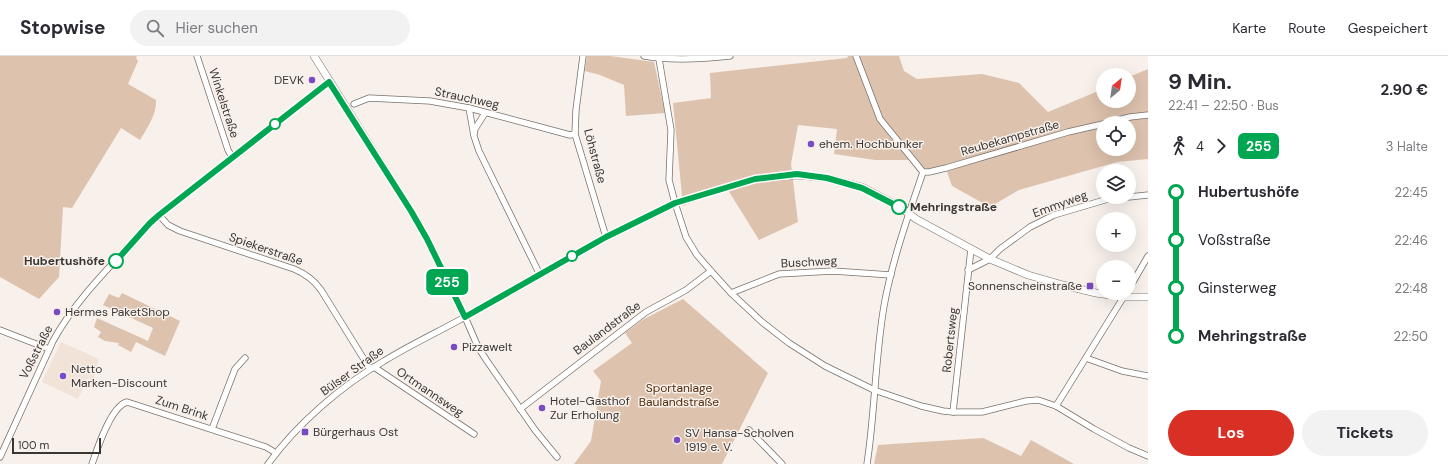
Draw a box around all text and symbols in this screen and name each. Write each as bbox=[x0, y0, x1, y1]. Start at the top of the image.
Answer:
search box bbox=[130, 10, 410, 46]
text: Stopwise bbox=[20, 15, 106, 40]
icon: search bbox=[144, 17, 166, 39]
text: Hier suchen bbox=[176, 18, 258, 38]
text: Karte bbox=[1232, 19, 1266, 37]
text: Route bbox=[1288, 19, 1326, 37]
text: Gespeichert bbox=[1348, 19, 1428, 37]
street label: Winkelstraße bbox=[205, 66, 243, 140]
text: 9 Min. bbox=[1168, 67, 1232, 96]
north arrow bbox=[1096, 68, 1136, 108]
map controls bbox=[1096, 68, 1136, 300]
place label: DEVK bbox=[274, 72, 304, 88]
marker: DEVK bbox=[307, 75, 317, 85]
text: 2.90 € bbox=[1381, 80, 1428, 100]
street label: Strauchweg bbox=[433, 83, 501, 113]
text: 22:41 – 22:50 · Bus bbox=[1168, 97, 1279, 114]
street label: Reubekampstraße bbox=[959, 116, 1061, 160]
button: locate bbox=[1096, 116, 1136, 156]
unlabelled marker bbox=[269, 118, 281, 130]
street label: Löhstraße bbox=[580, 127, 610, 185]
icon: walk bbox=[1168, 135, 1190, 157]
icon: forward bbox=[1210, 135, 1232, 157]
place label: ehem. Hochbunker bbox=[819, 136, 924, 152]
text: 255 bbox=[1246, 137, 1271, 155]
text: 4 bbox=[1196, 138, 1204, 155]
text: 3 Halte bbox=[1386, 138, 1428, 155]
marker: ehem. Hochbunker bbox=[806, 139, 816, 149]
button: layers bbox=[1096, 164, 1136, 204]
text: Hubertushöfe bbox=[1198, 182, 1299, 202]
text: 22:45 bbox=[1395, 184, 1428, 201]
street label: Emmyweg bbox=[1030, 187, 1090, 221]
marker: Mehringstraße bbox=[891, 199, 907, 215]
place label: Mehringstraße bbox=[910, 199, 997, 215]
button: + bbox=[1096, 212, 1136, 252]
street label: Spiekerstraße bbox=[227, 229, 305, 269]
text: Voßstraße bbox=[1198, 230, 1271, 250]
text: 22:46 bbox=[1394, 232, 1428, 249]
unlabelled marker bbox=[566, 250, 578, 262]
place label: Hubertushöfe bbox=[24, 253, 105, 269]
marker: Hubertushöfe bbox=[108, 253, 124, 269]
street label: Buschweg bbox=[780, 253, 838, 271]
button: − bbox=[1096, 260, 1136, 300]
line badge: 255 bbox=[424, 269, 470, 295]
text: 255 bbox=[434, 273, 460, 291]
place label: Sonnenscheinstraße bbox=[968, 278, 1082, 294]
text: Ginsterweg bbox=[1198, 278, 1277, 298]
text: 22:48 bbox=[1395, 280, 1428, 297]
marker: Sonnenscheinstraße bbox=[1085, 281, 1095, 291]
street label: Baulandstraße bbox=[570, 297, 644, 359]
place label: Hermes PaketShop bbox=[65, 304, 170, 320]
street label: Robertsweg bbox=[939, 306, 961, 373]
marker: Hermes PaketShop bbox=[52, 307, 62, 317]
street label: Voßstraße bbox=[16, 322, 56, 382]
text: Mehringstraße bbox=[1198, 326, 1307, 346]
text: 22:50 bbox=[1394, 328, 1428, 345]
place label: Pizzawelt bbox=[462, 339, 513, 355]
marker: Pizzawelt bbox=[449, 342, 459, 352]
street label: Bülser Straße bbox=[317, 343, 387, 399]
place label: Netto Marken-Discount bbox=[71, 361, 168, 391]
street label: Ortmannsweg bbox=[393, 364, 467, 421]
marker: Netto Marken-Discount bbox=[58, 371, 68, 381]
park label: Sportanlage Baulandstraße bbox=[639, 380, 719, 410]
street label: Zum Brink bbox=[153, 392, 211, 424]
place label: Hotel-Gasthof Zur Erholung bbox=[550, 393, 630, 423]
marker: Hotel-Gasthof Zur Erholung bbox=[537, 403, 547, 413]
button: Los bbox=[1168, 410, 1294, 456]
button: Tickets bbox=[1302, 410, 1428, 456]
place label: Bürgerhaus Ost bbox=[313, 424, 399, 440]
place label: SV Hansa-Scholven 1919 e. V. bbox=[685, 425, 794, 455]
marker: Bürgerhaus Ost bbox=[300, 427, 310, 437]
marker: SV Hansa-Scholven 1919 e. V. bbox=[672, 435, 682, 445]
scale bar bbox=[12, 436, 101, 455]
text: 100 m bbox=[18, 438, 49, 452]

